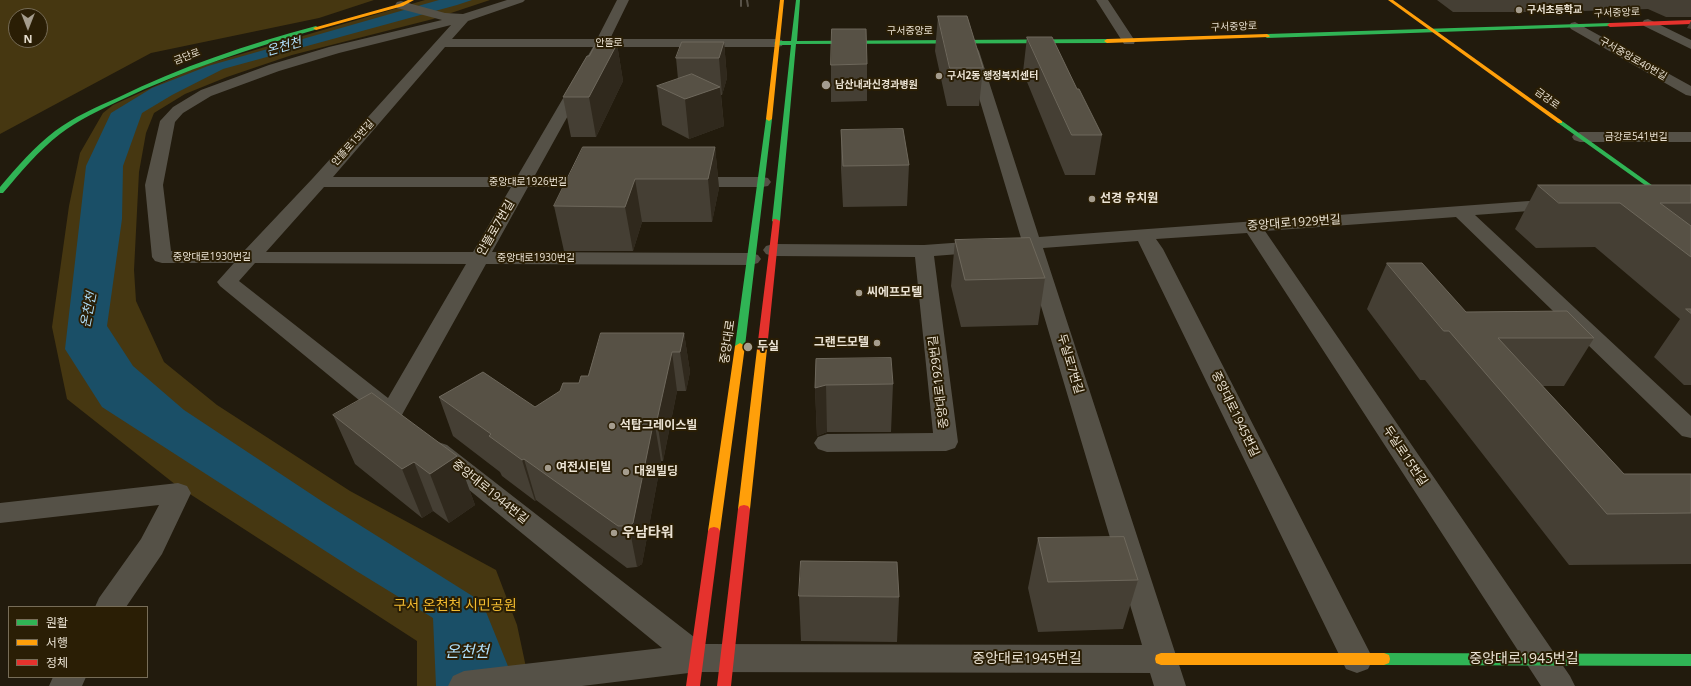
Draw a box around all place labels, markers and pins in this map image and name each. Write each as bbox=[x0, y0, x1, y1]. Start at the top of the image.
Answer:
place label: 구서초등학교 bbox=[1527, 4, 1582, 16]
marker: 구서초등학교 bbox=[1514, 5, 1524, 15]
place label: 구서2동 행정복지센터 bbox=[947, 70, 1038, 82]
marker: 구서2동 행정복지센터 bbox=[934, 71, 944, 81]
marker: 남산내과신경과병원 bbox=[820, 79, 832, 91]
place label: 남산내과신경과병원 bbox=[835, 79, 918, 91]
place label: 선경 유치원 bbox=[1100, 192, 1158, 206]
marker: 선경 유치원 bbox=[1087, 194, 1097, 204]
place label: 씨에프모텔 bbox=[867, 286, 922, 300]
marker: 씨에프모텔 bbox=[854, 288, 864, 298]
place label: 그랜드모텔 bbox=[814, 336, 869, 350]
marker: 그랜드모텔 bbox=[872, 338, 882, 348]
place label: 두실 bbox=[757, 340, 779, 354]
marker: 두실 bbox=[742, 341, 754, 353]
place label: 석탑그레이스빌 bbox=[620, 419, 697, 433]
marker: 석탑그레이스빌 bbox=[607, 421, 617, 431]
place label: 여전시티빌 bbox=[556, 461, 611, 475]
marker: 여전시티빌 bbox=[543, 463, 553, 473]
place label: 대원빌딩 bbox=[634, 465, 678, 479]
marker: 대원빌딩 bbox=[621, 467, 631, 477]
place label: 우남타워 bbox=[622, 525, 674, 541]
marker: 우남타워 bbox=[609, 528, 619, 538]

